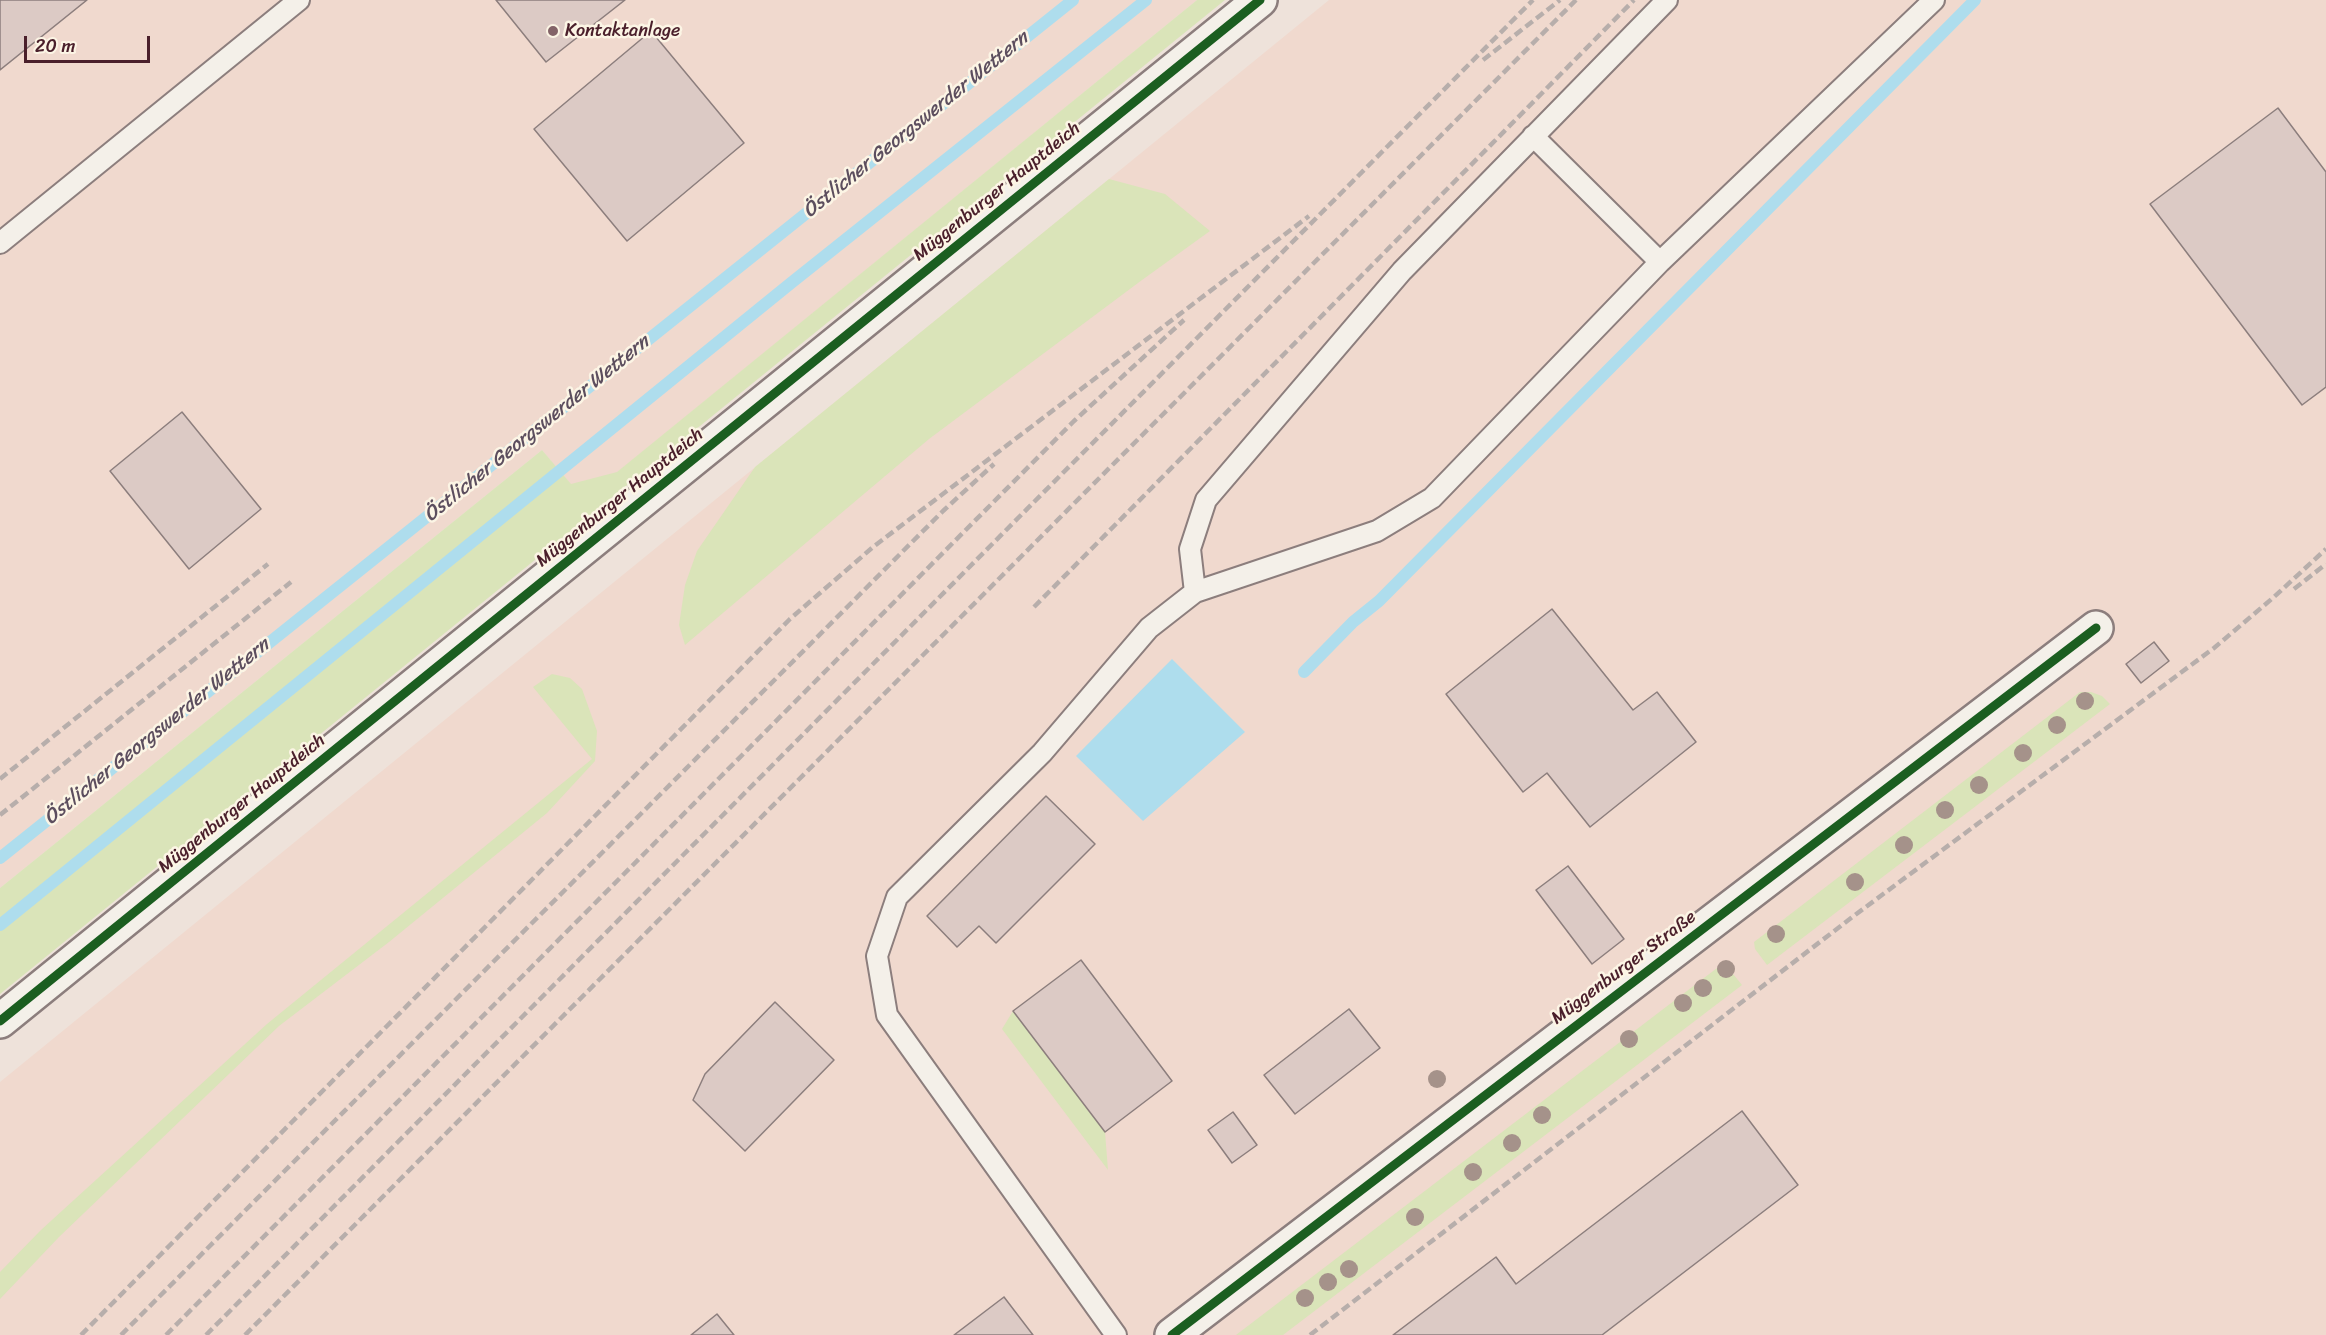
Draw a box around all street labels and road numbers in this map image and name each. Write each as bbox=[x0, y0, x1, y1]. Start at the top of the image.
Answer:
street label: Müggenburger Hauptdeich bbox=[909, 118, 1085, 266]
street label: Müggenburger Hauptdeich bbox=[532, 424, 708, 572]
street label: Müggenburger Hauptdeich bbox=[154, 730, 330, 878]
street label: Müggenburger Straße bbox=[1547, 907, 1701, 1029]

